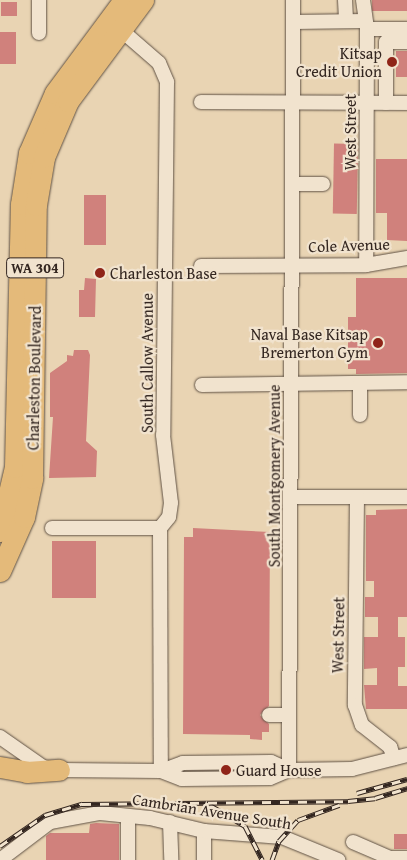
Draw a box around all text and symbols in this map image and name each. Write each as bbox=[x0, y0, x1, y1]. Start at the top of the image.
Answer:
place label: Kitsap Credit Union bbox=[296, 43, 382, 81]
marker: Kitsap Credit Union bbox=[386, 56, 398, 68]
street label: West Street bbox=[340, 94, 360, 170]
street label: Cole Avenue bbox=[308, 234, 390, 256]
road number: WA 304 bbox=[5, 256, 65, 280]
place label: Charleston Base bbox=[110, 263, 217, 283]
marker: Charleston Base bbox=[94, 267, 106, 279]
street label: South Callow Avenue bbox=[137, 293, 157, 433]
street label: Charleston Boulevard bbox=[23, 306, 45, 450]
place label: Naval Base Kitsap Bremerton Gym bbox=[251, 324, 368, 362]
marker: Naval Base Kitsap Bremerton Gym bbox=[372, 337, 384, 349]
street label: South Montgomery Avenue bbox=[264, 385, 284, 567]
street label: West Street bbox=[328, 597, 348, 673]
place label: Guard House bbox=[236, 760, 321, 780]
marker: Guard House bbox=[220, 764, 232, 776]
street label: Cambrian Avenue South bbox=[131, 789, 293, 833]

